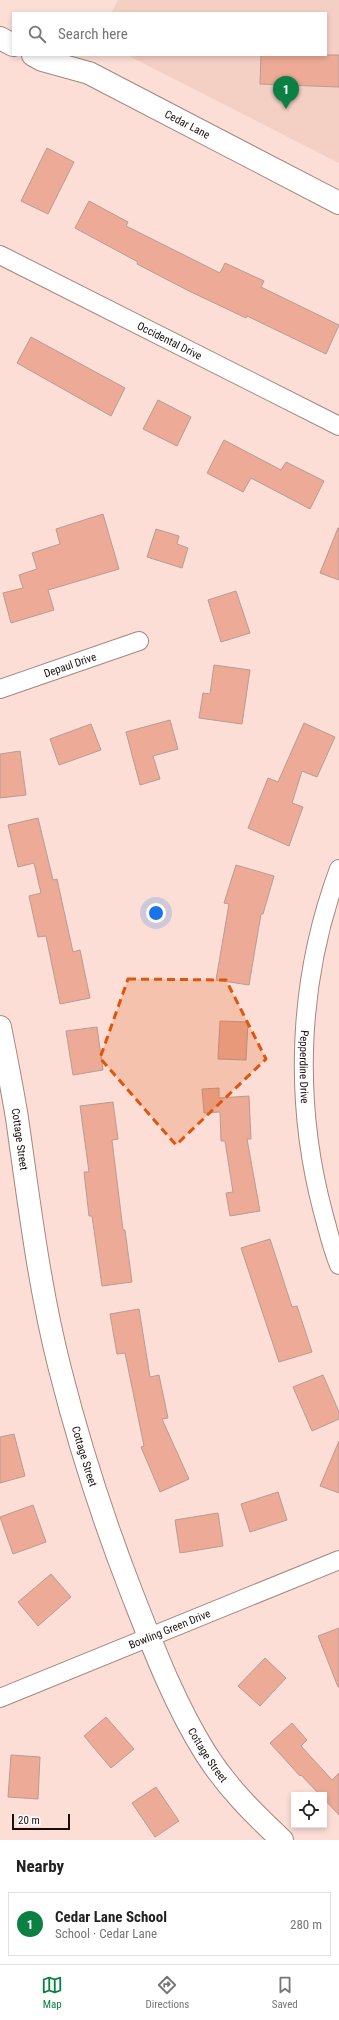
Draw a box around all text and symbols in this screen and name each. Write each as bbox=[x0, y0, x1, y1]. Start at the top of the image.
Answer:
search box bbox=[12, 12, 327, 56]
icon: search bbox=[26, 23, 48, 45]
text: Search here bbox=[58, 25, 128, 43]
pin: 1 bbox=[273, 76, 299, 109]
street label: Cedar Lane bbox=[162, 108, 212, 142]
street label: Occidental Drive bbox=[135, 319, 204, 363]
street label: Depaul Drive bbox=[42, 650, 98, 680]
your location bbox=[146, 903, 166, 923]
street label: Pepperdine Drive bbox=[297, 1030, 311, 1104]
street label: Cottage Street bbox=[8, 1107, 30, 1171]
street label: Cottage Street bbox=[69, 1425, 99, 1488]
street label: Bowling Green Drive bbox=[127, 1607, 212, 1652]
street label: Cottage Street bbox=[185, 1726, 230, 1785]
map controls bbox=[291, 1792, 327, 1828]
button: locate bbox=[291, 1792, 327, 1828]
scale bar bbox=[12, 1812, 70, 1831]
text: 20 m bbox=[18, 1814, 40, 1827]
text: Nearby bbox=[16, 1856, 64, 1876]
text: Cedar Lane School bbox=[55, 1908, 167, 1926]
text: 1 bbox=[27, 1917, 33, 1932]
text: 280 m bbox=[290, 1917, 322, 1932]
text: School · Cedar Lane bbox=[55, 1926, 157, 1941]
tab: Map bbox=[41, 1974, 63, 2011]
tab: Directions bbox=[145, 1974, 189, 2011]
tab: Saved bbox=[272, 1974, 298, 2011]

